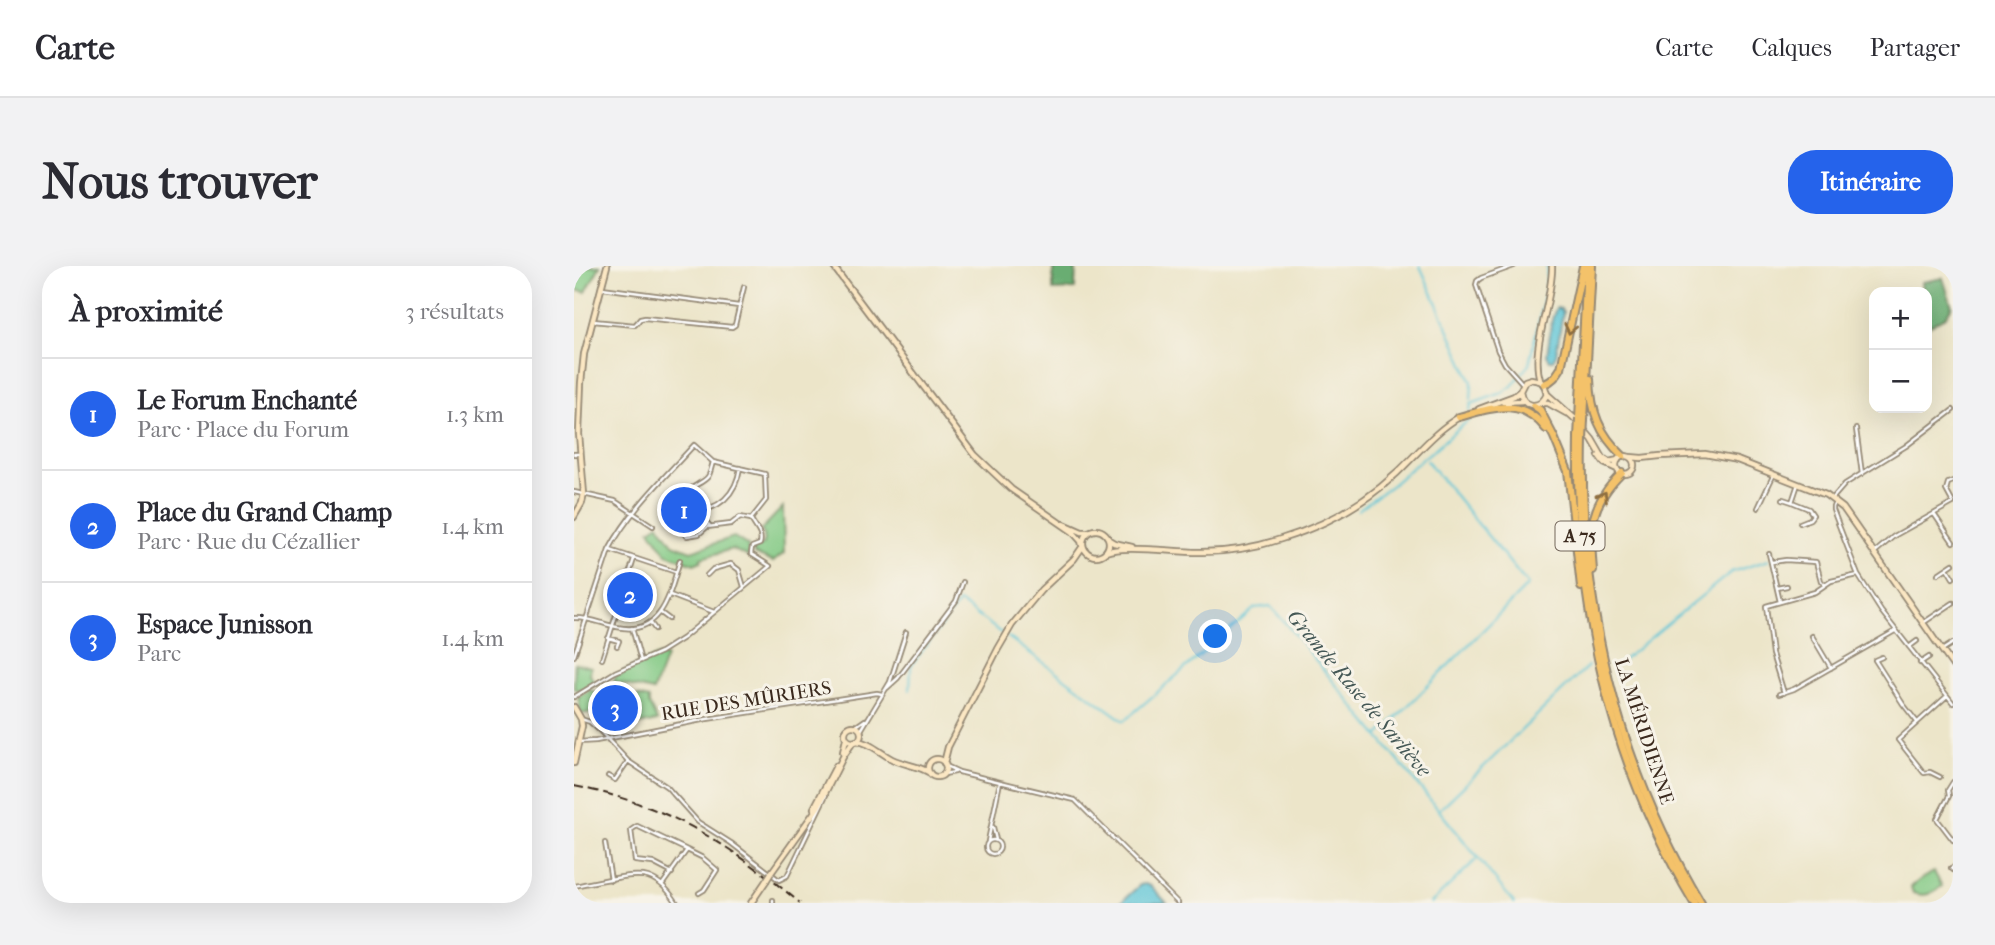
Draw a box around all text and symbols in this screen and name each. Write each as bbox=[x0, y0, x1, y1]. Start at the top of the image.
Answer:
text: Carte bbox=[35, 29, 115, 68]
text: Carte bbox=[1655, 34, 1713, 62]
text: Calques bbox=[1751, 34, 1832, 62]
text: Partager bbox=[1870, 34, 1960, 62]
button: Itinéraire bbox=[1788, 150, 1953, 214]
text: Nous trouver bbox=[42, 153, 317, 211]
map controls bbox=[1869, 287, 1932, 413]
button: + bbox=[1869, 287, 1932, 350]
text: À proximité bbox=[70, 294, 223, 329]
text: 3 résultats bbox=[405, 298, 504, 325]
one-way arrow bbox=[1564, 323, 1578, 335]
button: − bbox=[1869, 350, 1932, 413]
text: Le Forum Enchanté bbox=[137, 385, 357, 416]
text: 1 bbox=[89, 401, 97, 428]
text: 1.3 km bbox=[446, 401, 504, 428]
text: Parc · Place du Forum bbox=[137, 416, 349, 443]
pin: 1 bbox=[661, 484, 707, 536]
one-way arrow bbox=[1595, 491, 1608, 504]
text: Place du Grand Champ bbox=[137, 497, 392, 528]
text: 2 bbox=[87, 513, 99, 540]
text: 1.4 km bbox=[441, 513, 504, 540]
road number: A 75 bbox=[1556, 522, 1604, 550]
text: Parc · Rue du Cézallier bbox=[137, 528, 360, 555]
pin: 2 bbox=[607, 569, 653, 621]
water label: Grande Rase de Sarliève bbox=[1282, 605, 1436, 782]
text: Espace Junisson bbox=[137, 609, 313, 640]
your location bbox=[1198, 619, 1232, 653]
text: 3 bbox=[88, 625, 98, 652]
text: 1.4 km bbox=[441, 625, 504, 652]
text: Parc bbox=[137, 640, 181, 667]
street label: LA MÉRIDIENNE bbox=[1610, 656, 1678, 807]
street label: RUE DES MÛRIERS bbox=[660, 677, 833, 725]
pin: 3 bbox=[592, 682, 638, 734]

